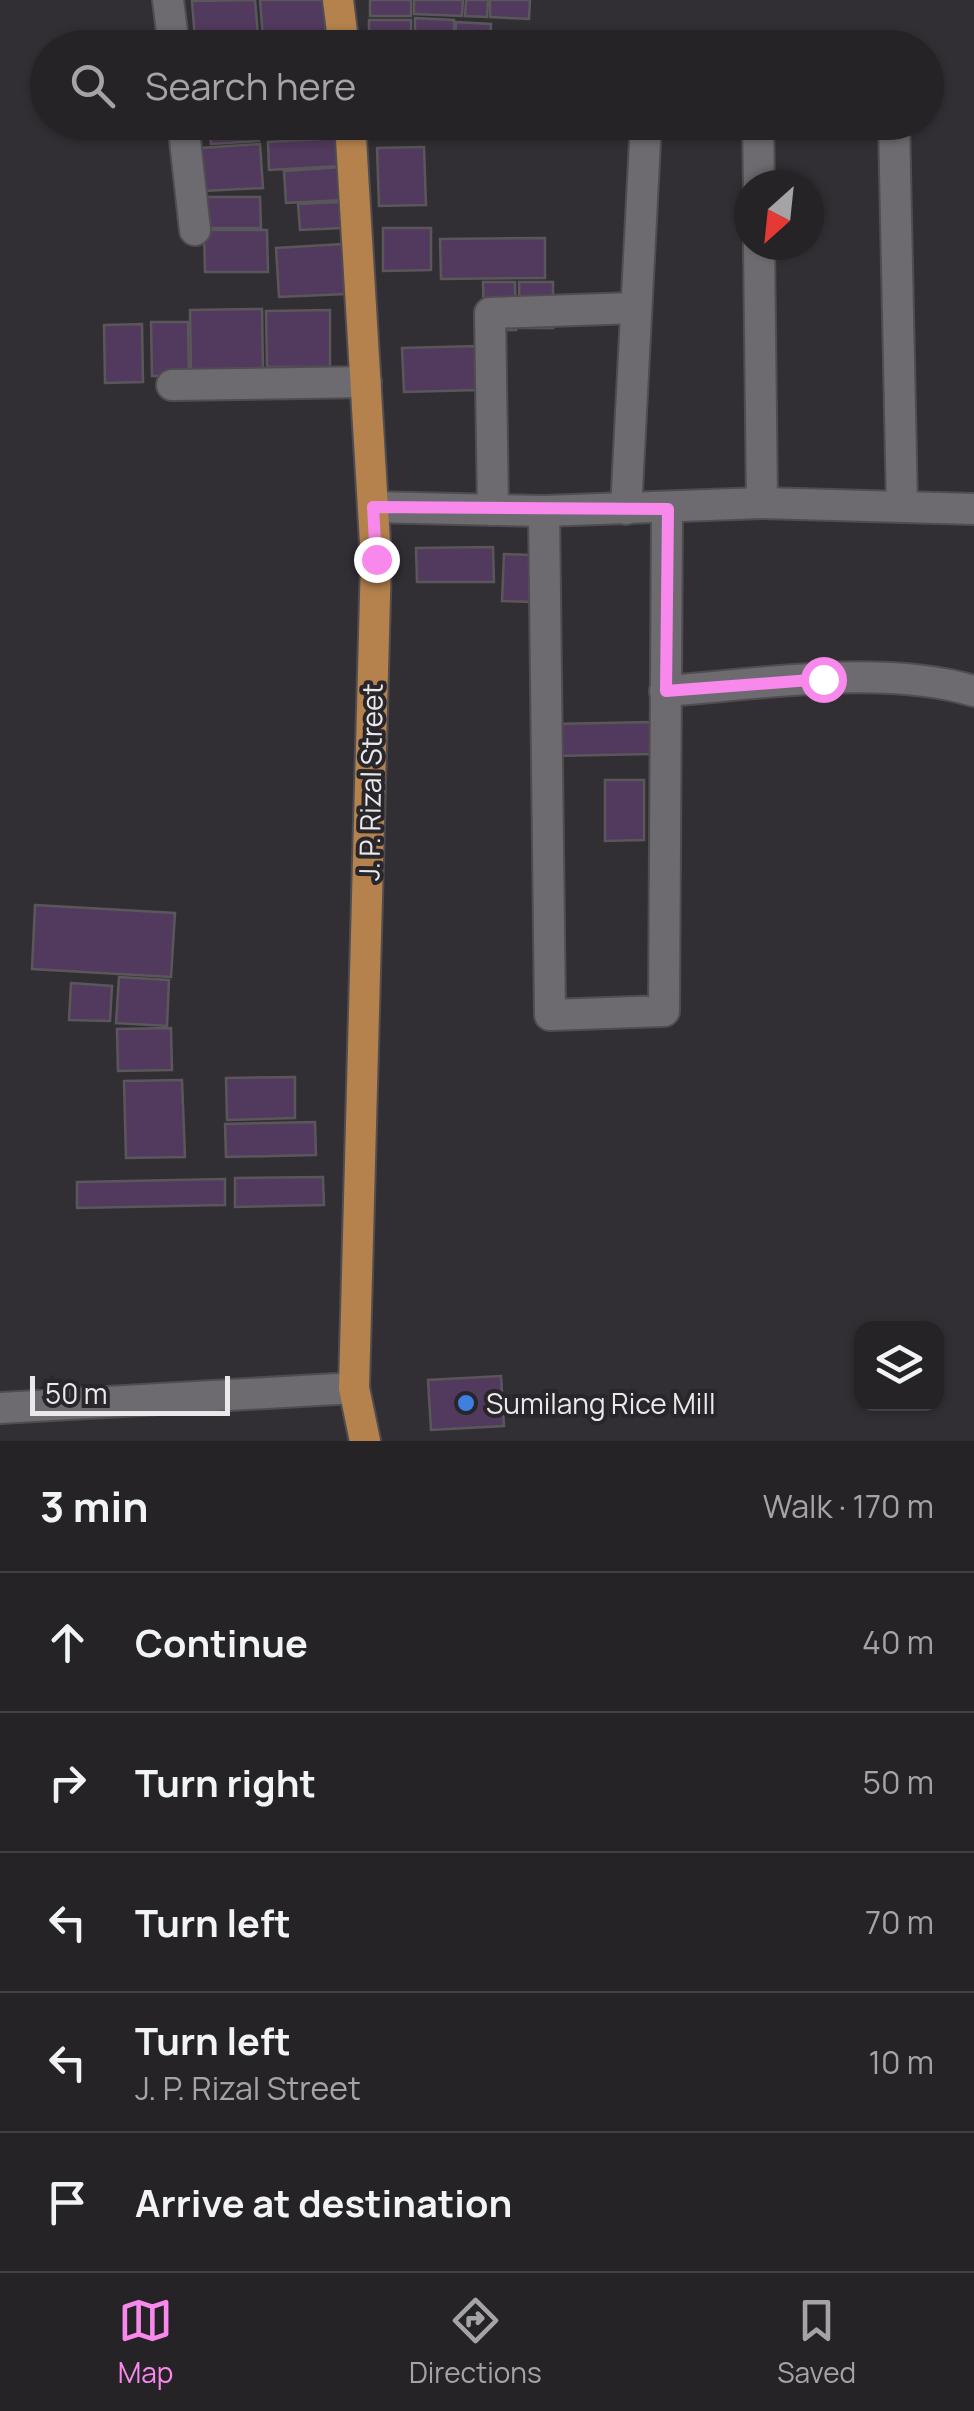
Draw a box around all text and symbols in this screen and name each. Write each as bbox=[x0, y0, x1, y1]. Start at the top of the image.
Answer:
search box bbox=[30, 30, 944, 140]
icon: search bbox=[65, 58, 120, 113]
text: Search here bbox=[145, 59, 356, 111]
north arrow bbox=[734, 170, 824, 260]
route end bbox=[354, 537, 400, 583]
route start bbox=[801, 657, 847, 703]
street label: J. P. Rizal Street bbox=[349, 683, 391, 881]
map controls bbox=[854, 1321, 944, 1411]
button: layers bbox=[854, 1321, 944, 1411]
scale bar bbox=[30, 1371, 230, 1416]
text: 50 m bbox=[45, 1374, 108, 1412]
place label: Sumilang Rice Mill bbox=[486, 1384, 715, 1422]
marker: Sumilang Rice Mill bbox=[455, 1392, 477, 1414]
text: 3 min bbox=[40, 1477, 149, 1535]
text: Walk · 170 m bbox=[763, 1484, 934, 1528]
icon: ahead bbox=[40, 1615, 95, 1670]
text: Continue bbox=[135, 1616, 308, 1668]
text: 40 m bbox=[862, 1620, 934, 1664]
icon: right bbox=[40, 1755, 95, 1810]
text: Turn right bbox=[135, 1756, 316, 1808]
text: 50 m bbox=[862, 1760, 934, 1804]
icon: left bbox=[40, 1895, 95, 1950]
text: Turn left bbox=[135, 1896, 291, 1948]
text: 70 m bbox=[865, 1900, 934, 1944]
text: Turn left bbox=[135, 2014, 291, 2066]
icon: left bbox=[40, 2035, 95, 2090]
text: 10 m bbox=[868, 2040, 934, 2084]
text: J. P. Rizal Street bbox=[135, 2066, 361, 2110]
icon: arrive bbox=[40, 2175, 95, 2230]
text: Arrive at destination bbox=[135, 2176, 512, 2228]
tab: Map bbox=[118, 2293, 173, 2391]
tab: Directions bbox=[409, 2293, 542, 2391]
tab: Saved bbox=[777, 2293, 856, 2391]

